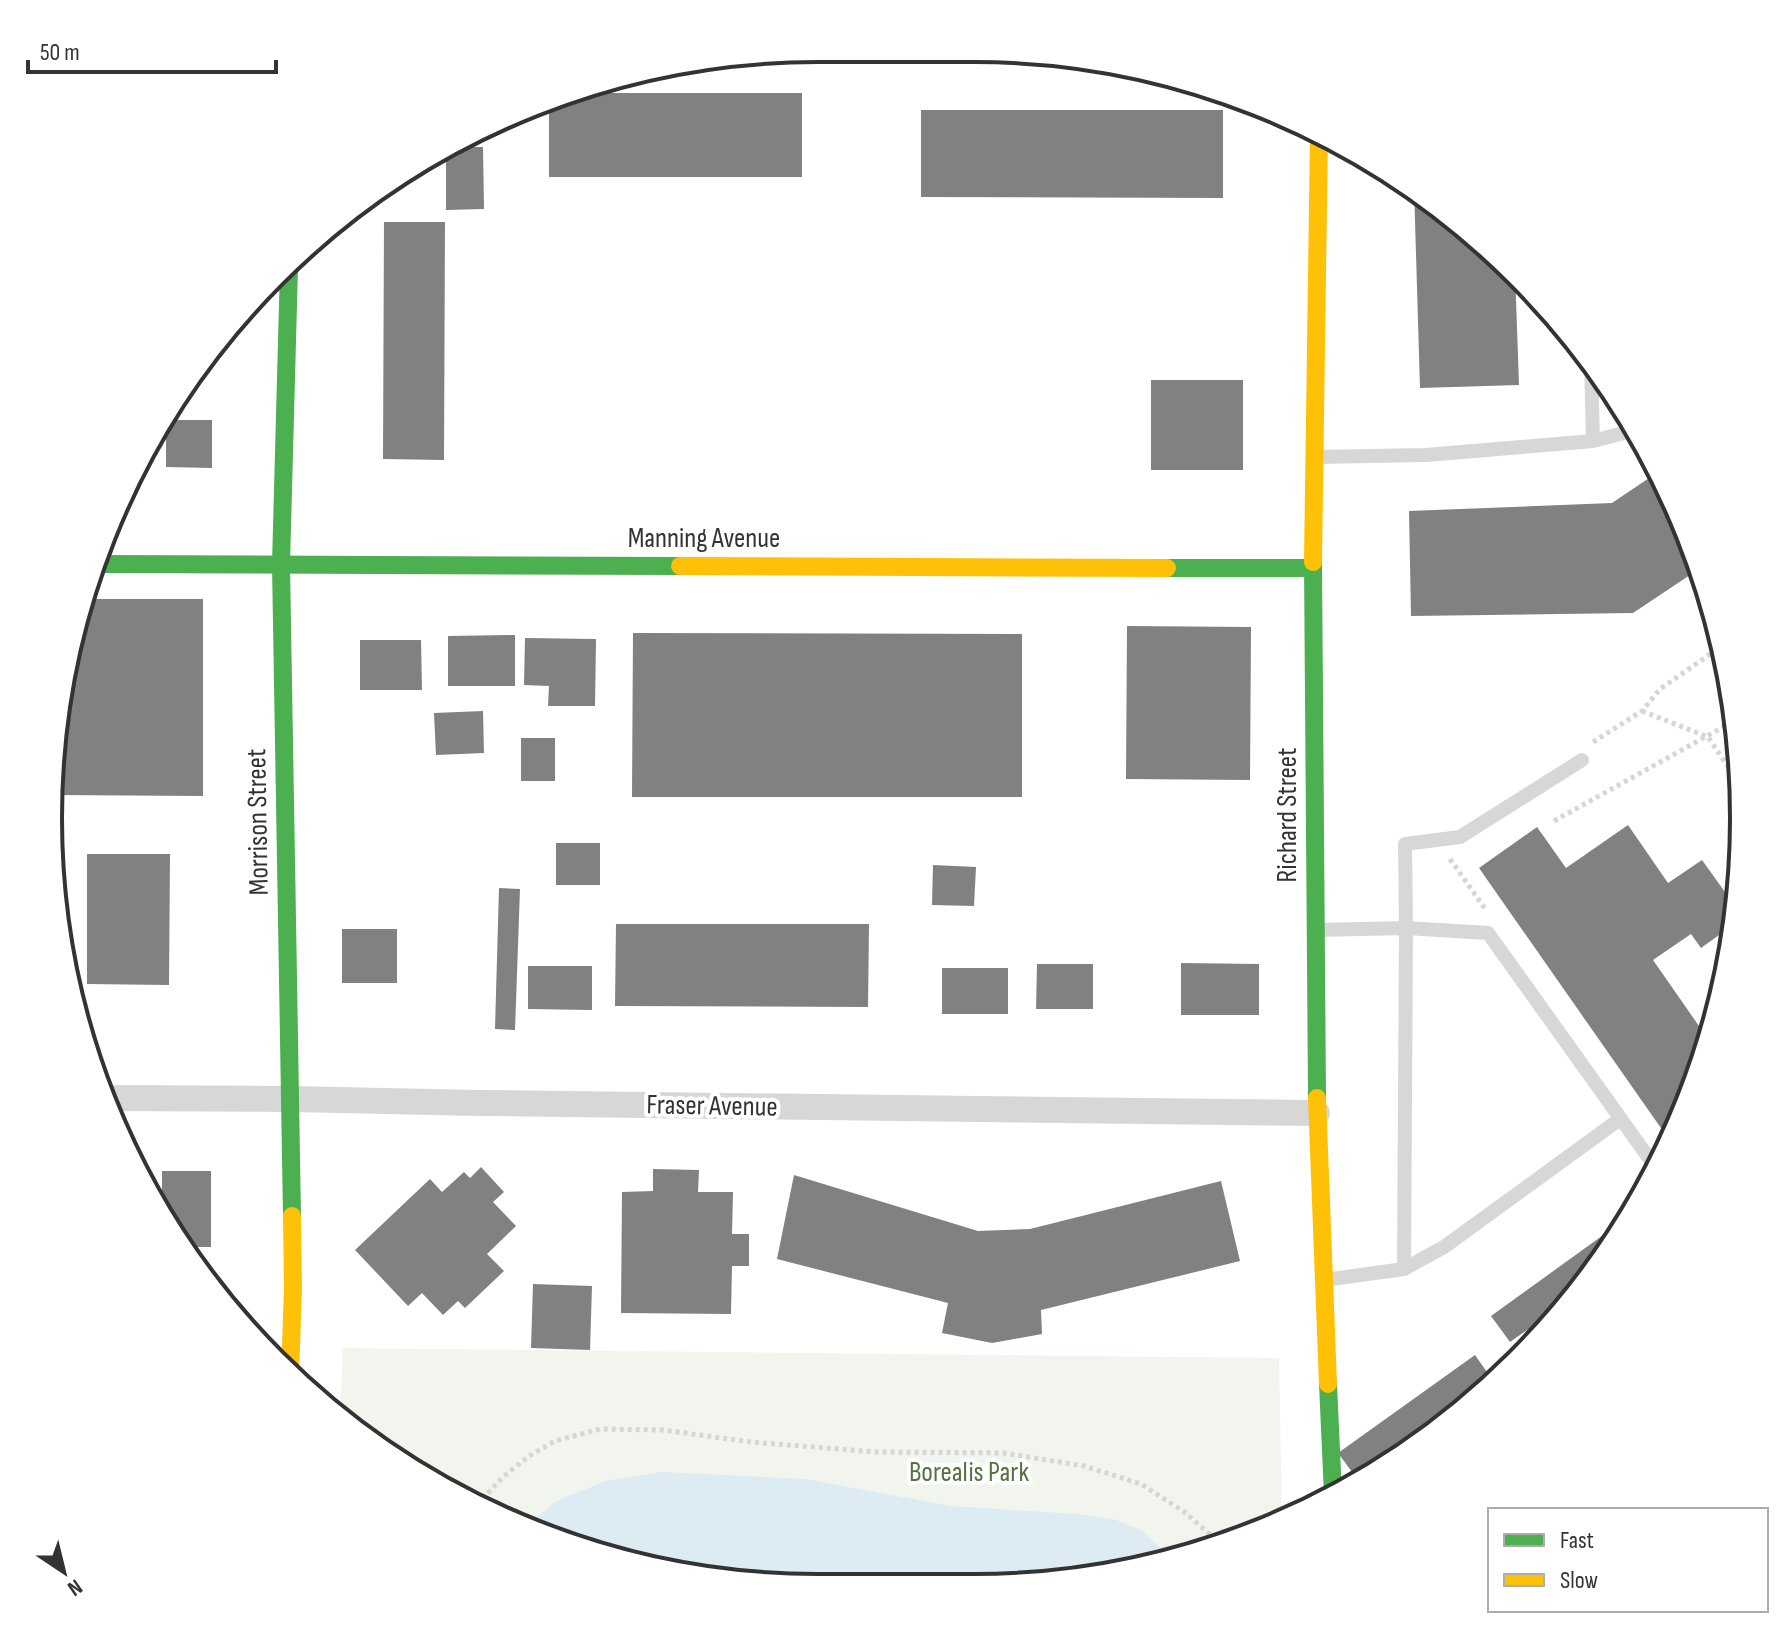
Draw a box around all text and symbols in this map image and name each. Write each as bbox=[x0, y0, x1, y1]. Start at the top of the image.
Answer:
scale bar bbox=[28, 24, 276, 74]
text: 50 m bbox=[40, 38, 80, 67]
street label: Manning Avenue bbox=[628, 522, 780, 555]
street label: Morrison Street bbox=[240, 748, 276, 896]
street label: Richard Street bbox=[1271, 748, 1304, 882]
street label: Fraser Avenue bbox=[646, 1088, 778, 1124]
park label: Borealis Park bbox=[909, 1456, 1029, 1489]
legend bbox=[1488, 1508, 1768, 1612]
text: Fast bbox=[1560, 1526, 1594, 1555]
north arrow bbox=[24, 1532, 104, 1612]
text: Slow bbox=[1560, 1566, 1598, 1595]
text: N bbox=[62, 1573, 87, 1602]

